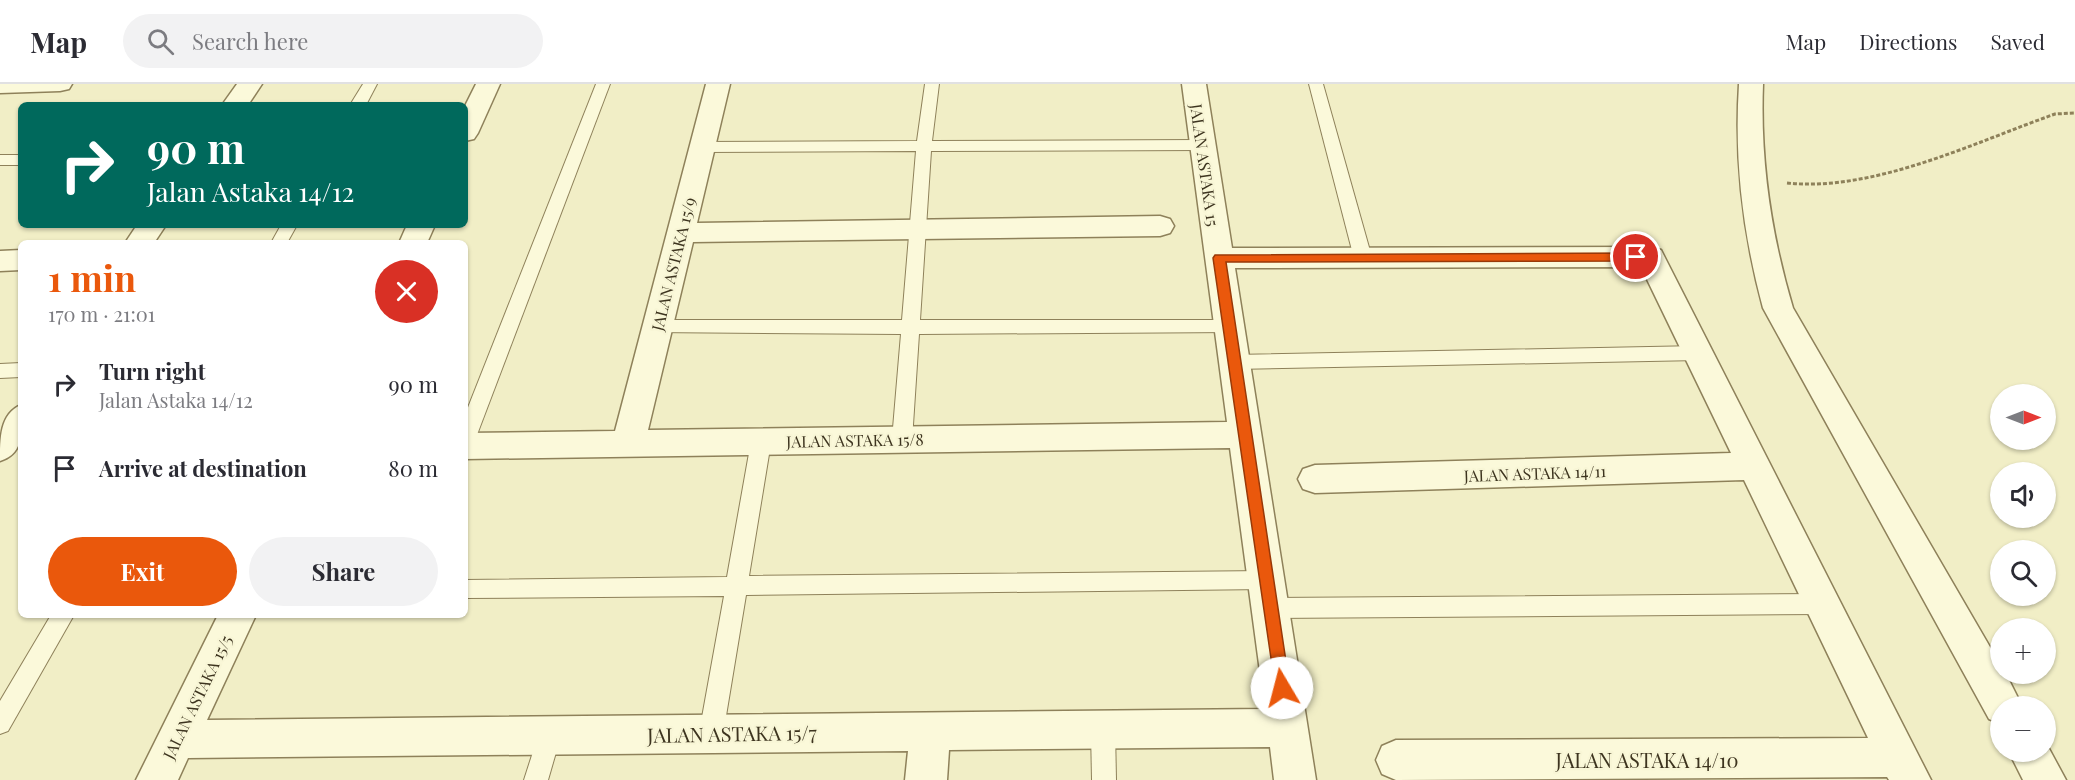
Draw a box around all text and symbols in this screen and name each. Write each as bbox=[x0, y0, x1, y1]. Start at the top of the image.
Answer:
search box bbox=[123, 14, 543, 68]
text: Map bbox=[30, 23, 87, 60]
icon: search bbox=[144, 25, 177, 58]
text: Search here bbox=[192, 26, 308, 56]
text: Map bbox=[1785, 27, 1826, 55]
text: Directions bbox=[1859, 27, 1957, 55]
text: Saved bbox=[1990, 27, 2045, 55]
street label: JALAN ASTAKA 15 bbox=[1186, 101, 1224, 228]
text: 90 m bbox=[147, 119, 245, 175]
icon: right bbox=[48, 126, 126, 204]
text: Jalan Astaka 14/12 bbox=[147, 173, 355, 209]
street label: JALAN ASTAKA 15/9 bbox=[646, 195, 700, 334]
pin bbox=[1610, 231, 1661, 282]
icon: arrive bbox=[1619, 240, 1652, 273]
text: 1 min bbox=[48, 253, 136, 301]
button: close bbox=[375, 260, 438, 323]
text: 170 m · 21:01 bbox=[48, 300, 155, 327]
text: Turn right bbox=[99, 356, 205, 386]
icon: right bbox=[48, 368, 81, 401]
text: 90 m bbox=[389, 369, 438, 399]
north arrow bbox=[1990, 384, 2056, 450]
map controls bbox=[1990, 384, 2056, 762]
text: Jalan Astaka 14/12 bbox=[99, 386, 253, 413]
street label: JALAN ASTAKA 15/8 bbox=[785, 428, 924, 452]
icon: arrive bbox=[48, 452, 81, 485]
text: Arrive at destination bbox=[99, 453, 307, 483]
text: 80 m bbox=[388, 453, 438, 483]
street label: JALAN ASTAKA 14/11 bbox=[1462, 460, 1607, 486]
button: sound bbox=[1990, 462, 2056, 528]
button: Exit bbox=[48, 537, 237, 606]
button: Share bbox=[249, 537, 438, 606]
button: search bbox=[1990, 540, 2056, 606]
button: + bbox=[1990, 618, 2056, 684]
street label: JALAN ASTAKA 15/5 bbox=[157, 631, 236, 763]
position arrow bbox=[1250, 656, 1314, 720]
button: − bbox=[1990, 696, 2056, 762]
street label: JALAN ASTAKA 15/7 bbox=[646, 718, 817, 748]
street label: JALAN ASTAKA 14/10 bbox=[1555, 746, 1738, 773]

